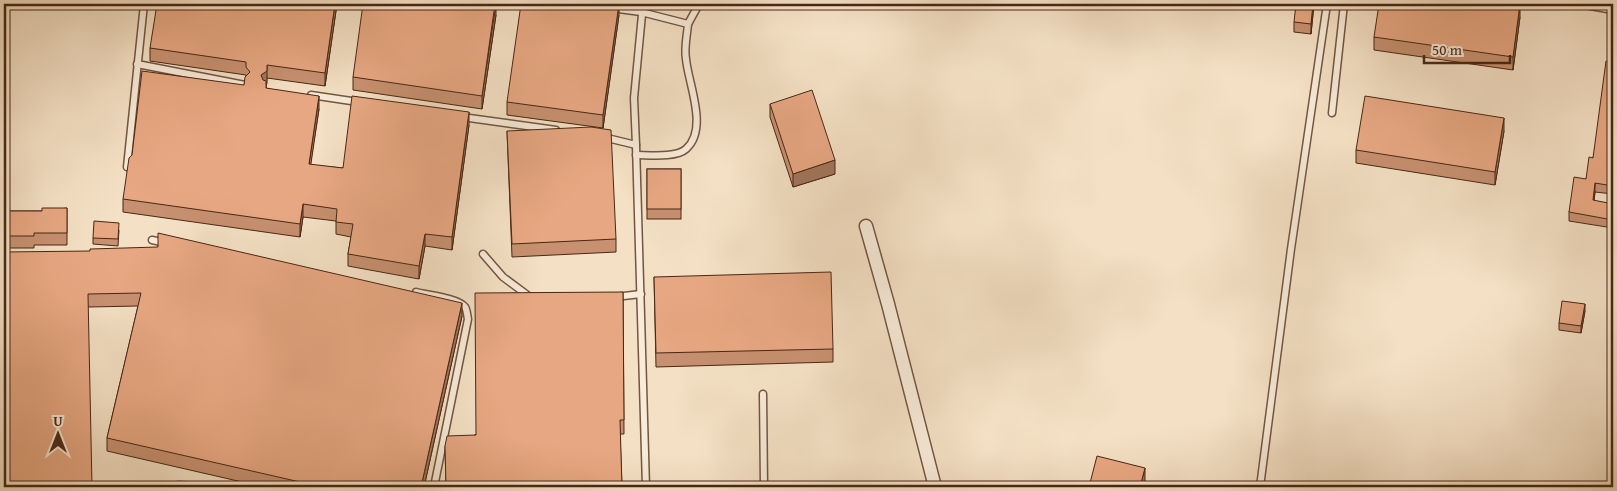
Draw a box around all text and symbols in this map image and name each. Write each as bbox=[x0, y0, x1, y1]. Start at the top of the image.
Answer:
scale bar bbox=[1424, 32, 1511, 64]
text: 50 m bbox=[1432, 39, 1463, 60]
north arrow bbox=[32, 408, 82, 458]
text: U bbox=[53, 411, 63, 431]

